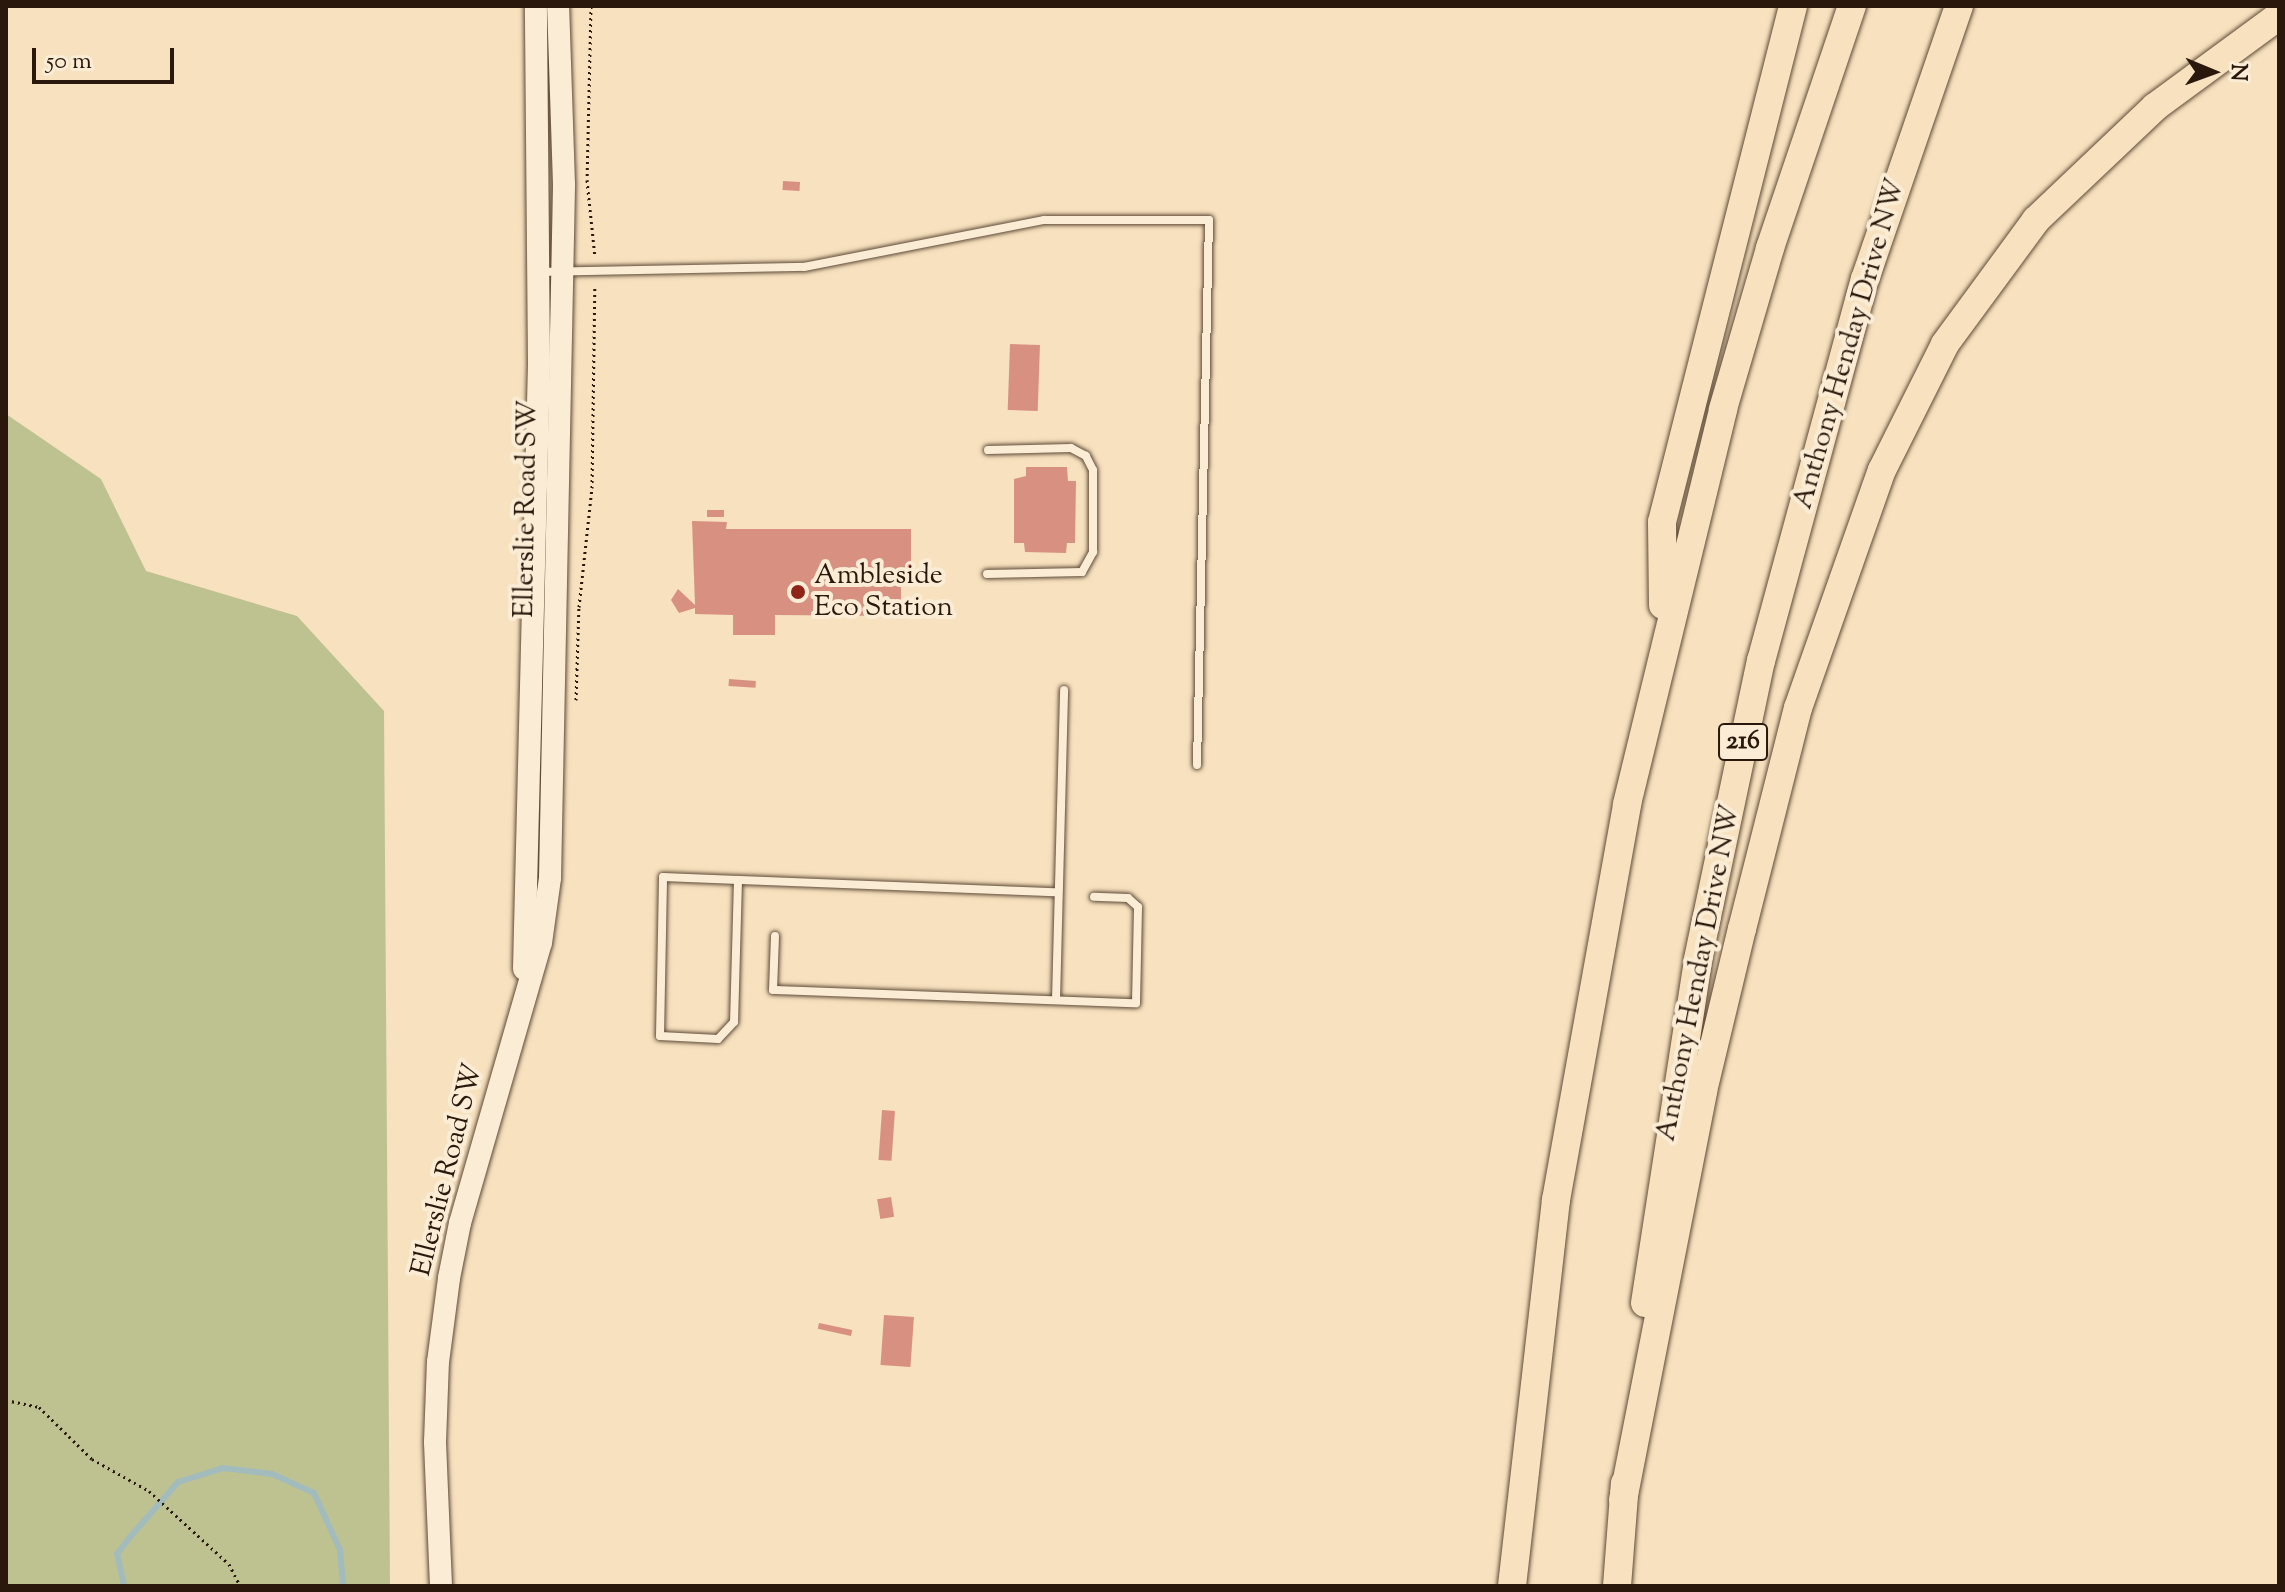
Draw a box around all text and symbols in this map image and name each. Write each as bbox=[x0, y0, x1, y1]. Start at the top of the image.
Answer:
scale bar bbox=[36, 32, 178, 82]
north arrow bbox=[2173, 32, 2253, 112]
text: 50 m bbox=[46, 45, 92, 79]
text: N bbox=[2221, 63, 2253, 81]
street label: Anthony Henday Drive NW bbox=[1787, 175, 1913, 513]
street label: Ellerslie Road SW bbox=[508, 400, 546, 618]
place label: Ambleside Eco Station bbox=[814, 559, 953, 625]
marker: Ambleside Eco Station bbox=[789, 583, 807, 601]
road number: 216 bbox=[1717, 720, 1769, 764]
street label: Anthony Henday Drive NW bbox=[1650, 802, 1748, 1144]
street label: Ellerslie Road SW bbox=[405, 1060, 491, 1280]

